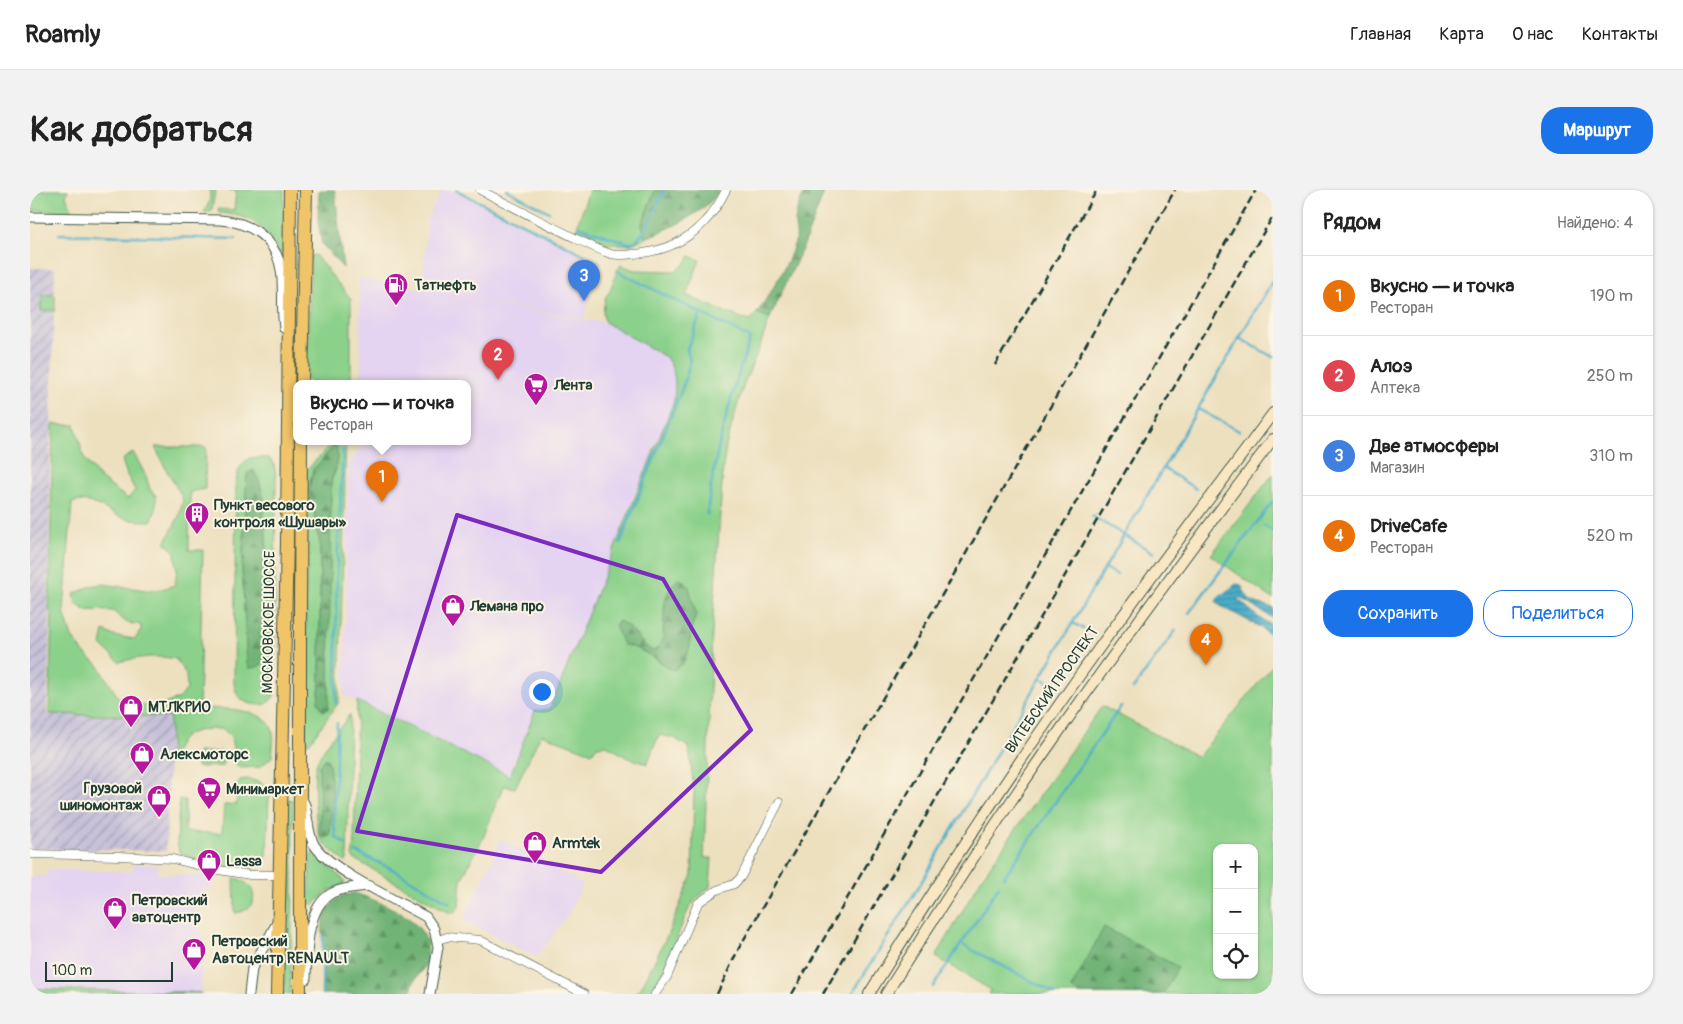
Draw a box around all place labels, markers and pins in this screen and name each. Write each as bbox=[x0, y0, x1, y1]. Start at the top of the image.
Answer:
pin: 3 bbox=[568, 260, 600, 301]
fuel station icon: Татнефть bbox=[383, 272, 409, 306]
place label: Татнефть bbox=[413, 276, 477, 295]
pin: 2 bbox=[482, 339, 514, 380]
supermarket icon: Лента bbox=[523, 372, 549, 406]
place label: Лента bbox=[553, 376, 592, 395]
pin: 1 bbox=[366, 461, 398, 502]
place label: Пункт весового контроля «Шушары» bbox=[214, 496, 347, 532]
building icon: Пункт весового контроля «Шушары» bbox=[184, 501, 210, 535]
shop icon: Лемана про bbox=[440, 593, 466, 627]
place label: Лемана про bbox=[469, 597, 544, 616]
pin: 4 bbox=[1190, 624, 1222, 665]
shop icon: МТЛКРИО bbox=[118, 694, 144, 728]
place label: МТЛКРИО bbox=[148, 698, 211, 717]
shop icon: Алексмоторс bbox=[129, 741, 155, 775]
place label: Алексмоторс bbox=[160, 745, 249, 764]
supermarket icon: Минимаркет bbox=[196, 776, 222, 810]
place label: Грузовой шиномонтаж bbox=[60, 779, 142, 815]
place label: Минимаркет bbox=[226, 780, 305, 799]
shop icon: Грузовой шиномонтаж bbox=[146, 784, 172, 818]
shop icon: Armtek bbox=[522, 830, 548, 864]
place label: Armtek bbox=[552, 834, 601, 853]
shop icon: Lassa bbox=[196, 848, 222, 882]
place label: Lassa bbox=[226, 852, 262, 871]
place label: Петровский автоцентр bbox=[132, 891, 208, 927]
shop icon: Петровский автоцентр bbox=[102, 896, 128, 930]
place label: Петровский Автоцентр RENAULT bbox=[212, 932, 350, 968]
shop icon: Петровский Автоцентр RENAULT bbox=[181, 937, 207, 971]

